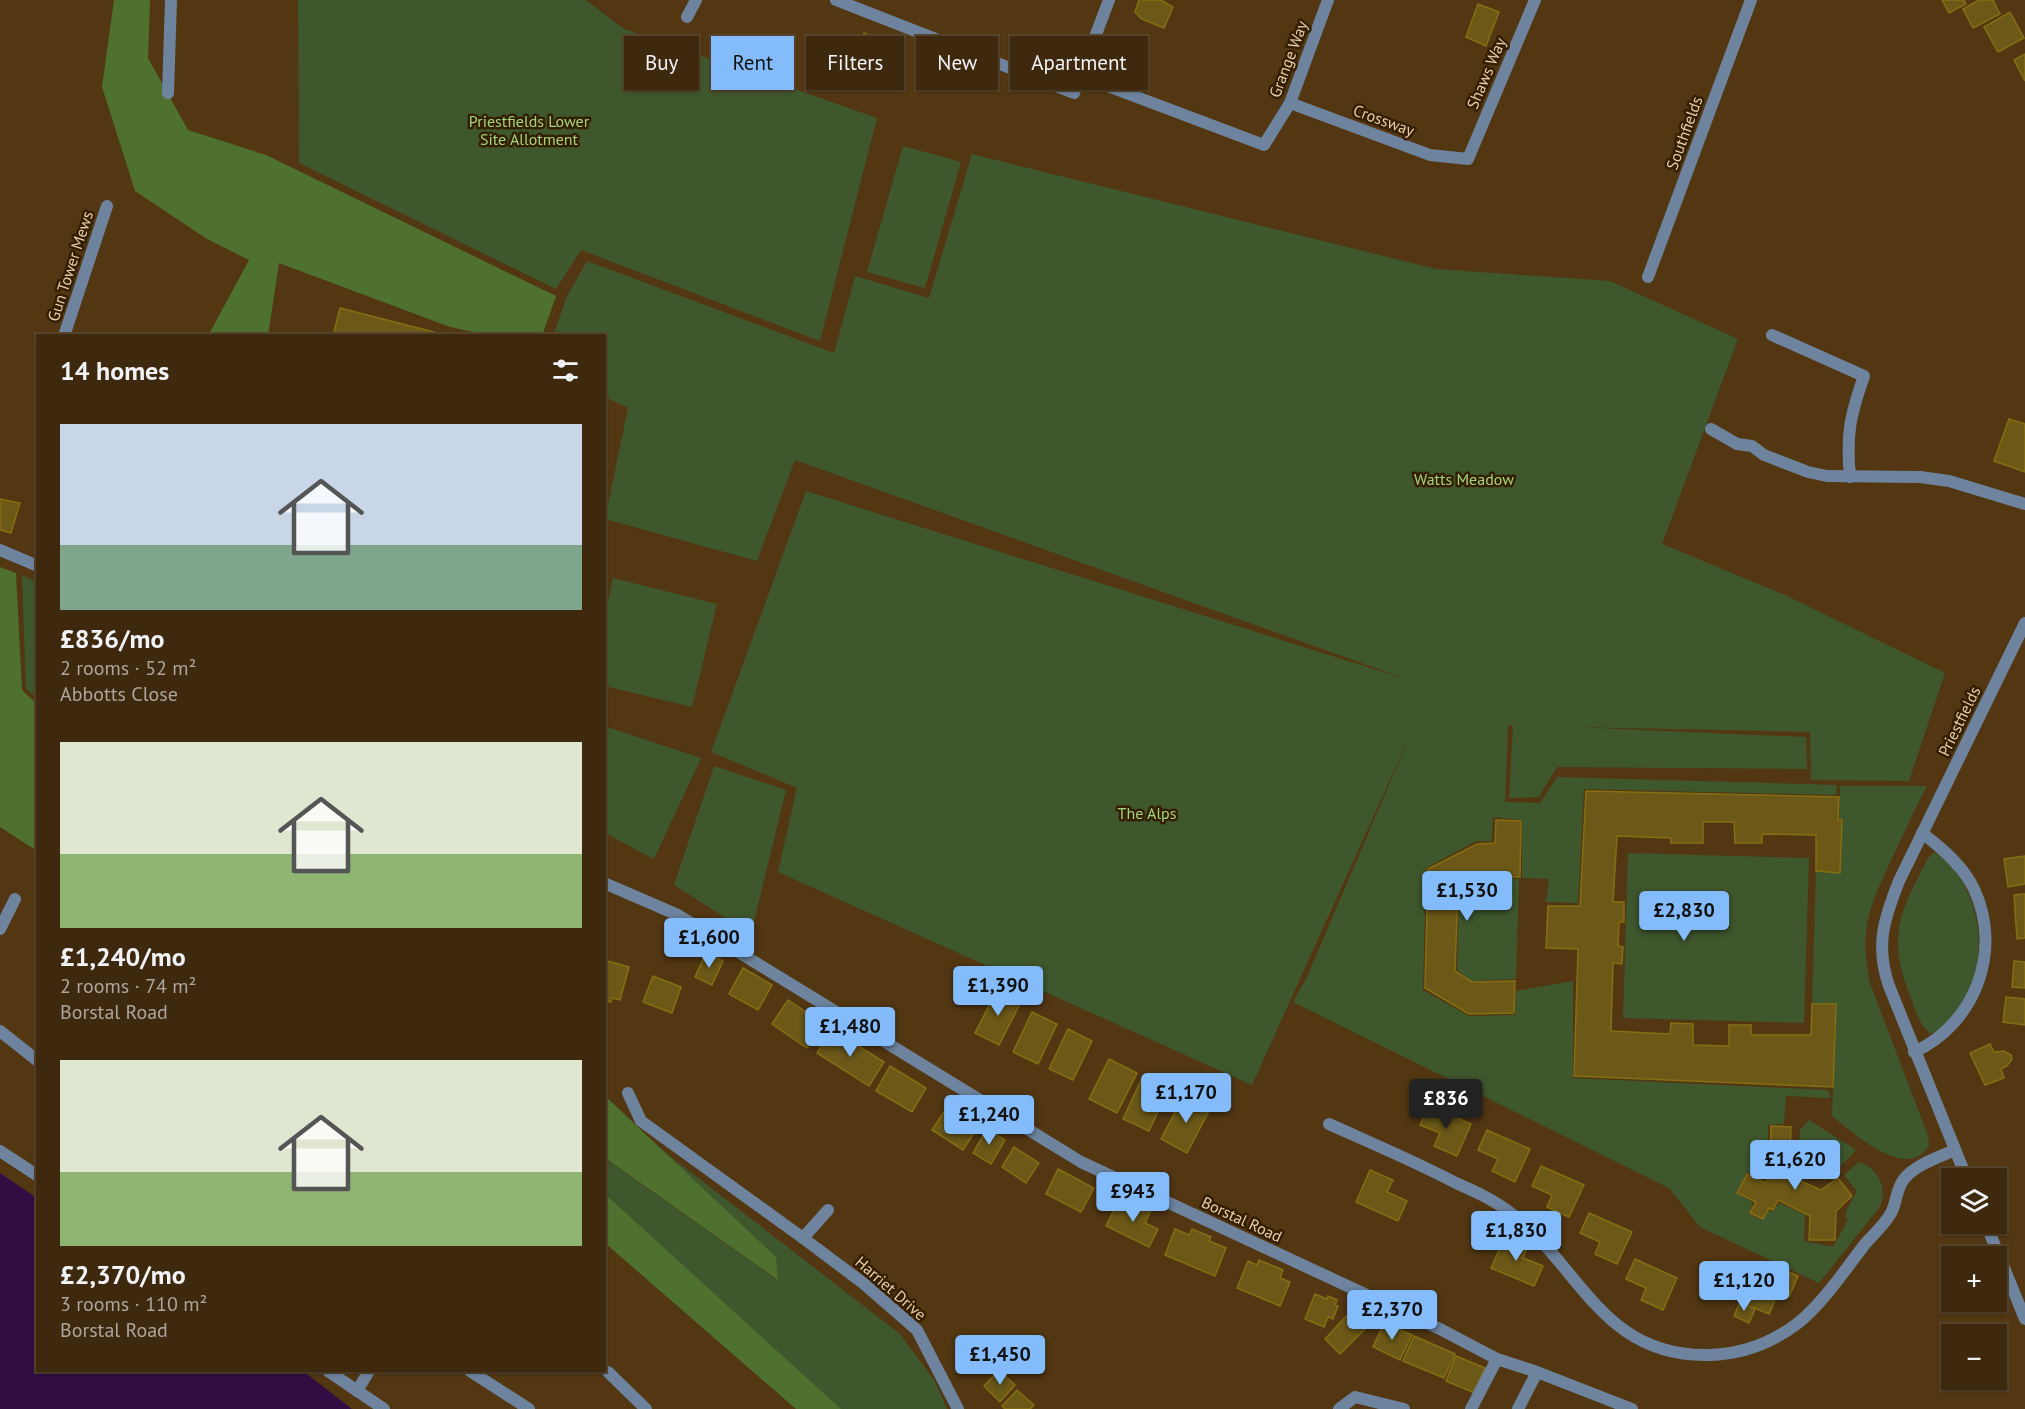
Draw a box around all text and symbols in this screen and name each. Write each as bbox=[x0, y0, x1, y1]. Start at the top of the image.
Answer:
street label: Grange Way bbox=[1264, 17, 1312, 100]
street label: Shaws Way bbox=[1462, 34, 1510, 112]
chip: Buy bbox=[624, 36, 699, 90]
chip: Rent bbox=[711, 36, 794, 90]
chip: Filters bbox=[806, 36, 904, 90]
chip: New bbox=[916, 36, 998, 90]
chip: Apartment bbox=[1010, 36, 1148, 90]
street label: Southfields bbox=[1661, 93, 1707, 172]
street label: Crossway bbox=[1351, 100, 1418, 140]
park label: Priestfields Lower Site Allotment bbox=[469, 111, 590, 149]
street label: Gun Tower Mews bbox=[43, 208, 97, 324]
text: 14 homes bbox=[60, 354, 169, 387]
icon: filters bbox=[549, 354, 582, 387]
icon: home bbox=[267, 463, 375, 571]
park label: Watts Meadow bbox=[1414, 469, 1514, 489]
text: £836/mo bbox=[60, 622, 164, 655]
text: 2 rooms · 52 m² bbox=[60, 655, 196, 681]
text: Abbotts Close bbox=[60, 681, 178, 707]
street label: Priestfields bbox=[1934, 683, 1985, 759]
icon: home bbox=[267, 781, 375, 889]
park label: The Alps bbox=[1118, 803, 1177, 823]
pin: £1,530 bbox=[1418, 871, 1516, 922]
text: £1,530 bbox=[1436, 877, 1498, 903]
pin: £2,830 bbox=[1635, 891, 1733, 942]
text: £2,830 bbox=[1653, 897, 1715, 923]
pin: £1,600 bbox=[660, 918, 758, 969]
text: £1,600 bbox=[678, 924, 740, 950]
text: £1,240/mo bbox=[60, 940, 186, 973]
pin: £1,390 bbox=[949, 966, 1047, 1017]
text: £1,390 bbox=[967, 972, 1029, 998]
text: 2 rooms · 74 m² bbox=[60, 973, 196, 999]
text: Borstal Road bbox=[60, 999, 168, 1025]
pin: £1,480 bbox=[801, 1007, 899, 1058]
text: £1,480 bbox=[819, 1013, 881, 1039]
pin: £1,170 bbox=[1137, 1073, 1235, 1124]
text: £1,170 bbox=[1155, 1079, 1217, 1105]
pin: £836 bbox=[1410, 1079, 1482, 1130]
text: £836 bbox=[1423, 1085, 1469, 1111]
pin: £1,240 bbox=[940, 1095, 1038, 1146]
icon: home bbox=[267, 1099, 375, 1207]
text: £1,240 bbox=[958, 1101, 1020, 1127]
pin: £1,620 bbox=[1746, 1140, 1844, 1191]
text: £1,620 bbox=[1764, 1146, 1826, 1172]
map controls bbox=[1941, 1168, 2007, 1390]
button: layers bbox=[1941, 1168, 2007, 1234]
pin: £943 bbox=[1097, 1172, 1169, 1223]
text: £943 bbox=[1110, 1178, 1156, 1204]
street label: Borstal Road bbox=[1199, 1192, 1285, 1246]
pin: £1,830 bbox=[1467, 1211, 1565, 1262]
text: £1,830 bbox=[1485, 1217, 1547, 1243]
button: + bbox=[1941, 1246, 2007, 1312]
street label: Harriet Drive bbox=[851, 1252, 931, 1324]
text: £2,370/mo bbox=[60, 1258, 186, 1291]
pin: £1,120 bbox=[1695, 1261, 1793, 1312]
text: £1,120 bbox=[1713, 1267, 1775, 1293]
pin: £2,370 bbox=[1343, 1290, 1441, 1341]
text: 3 rooms · 110 m² bbox=[60, 1291, 207, 1317]
text: £2,370 bbox=[1361, 1296, 1423, 1322]
text: Borstal Road bbox=[60, 1317, 168, 1343]
button: − bbox=[1941, 1324, 2007, 1390]
pin: £1,450 bbox=[951, 1335, 1049, 1386]
text: £1,450 bbox=[969, 1341, 1031, 1367]

